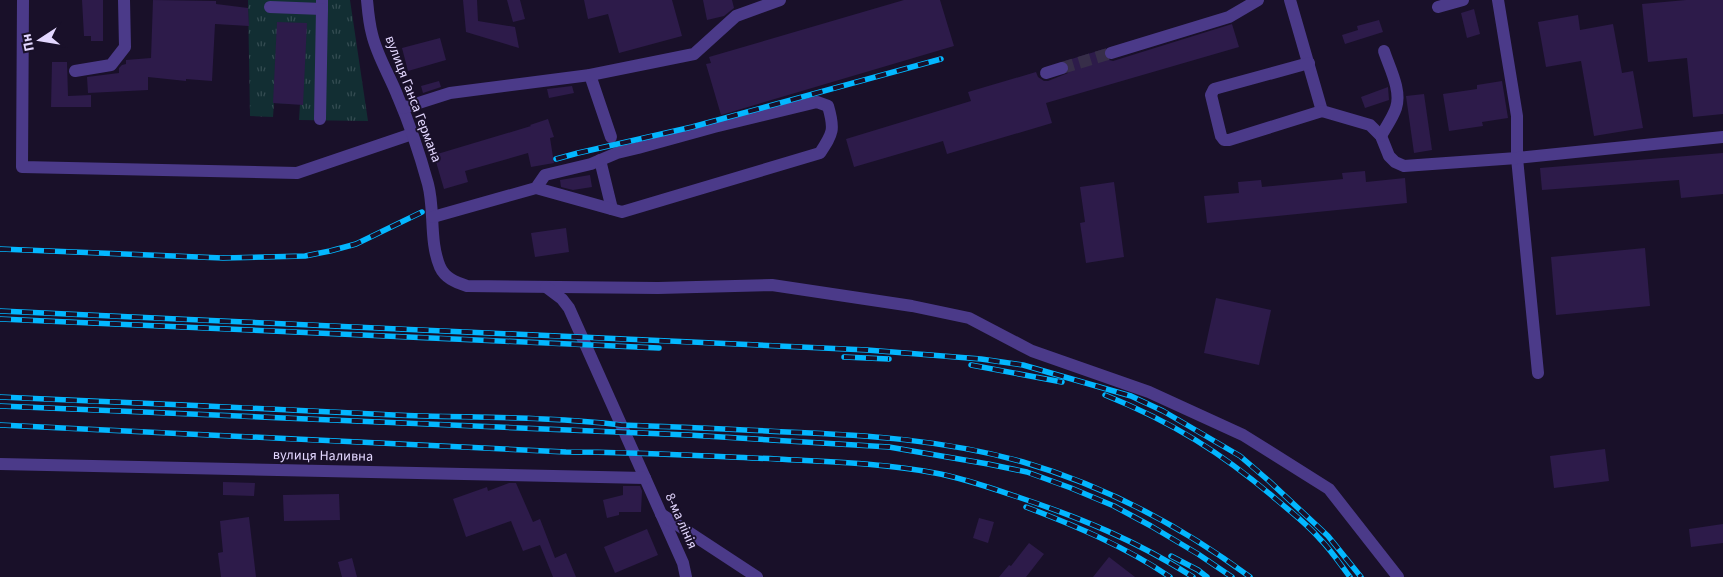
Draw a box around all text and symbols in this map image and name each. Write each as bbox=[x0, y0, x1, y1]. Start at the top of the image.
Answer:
north arrow bbox=[15, 15, 65, 65]
text: Пн bbox=[17, 32, 40, 53]
street label: вулиця Ганса Германа bbox=[380, 33, 446, 165]
street label: вулиця Наливна bbox=[273, 445, 373, 467]
street label: 8-ма лінія bbox=[660, 490, 702, 552]

